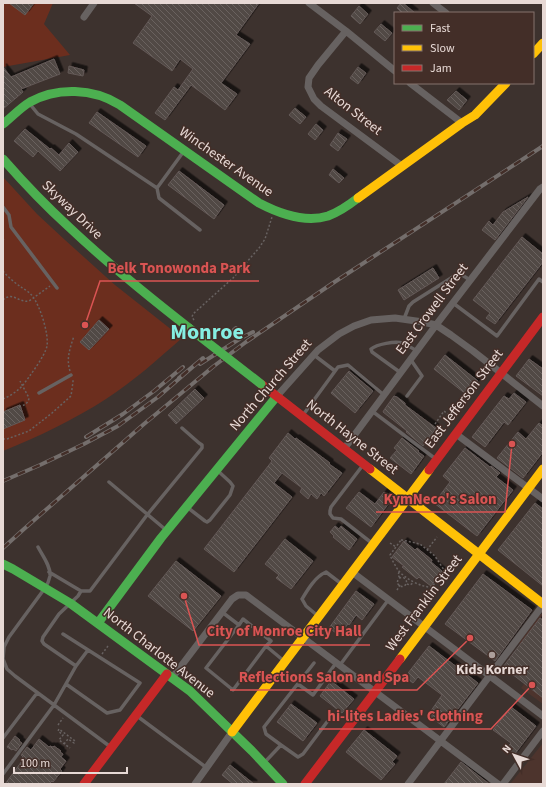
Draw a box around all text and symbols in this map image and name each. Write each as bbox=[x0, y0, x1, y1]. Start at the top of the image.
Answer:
legend bbox=[394, 12, 534, 84]
text: Fast bbox=[430, 20, 450, 37]
text: Slow bbox=[430, 40, 455, 57]
text: Jam bbox=[430, 60, 452, 77]
street label: Alton Street bbox=[320, 82, 386, 140]
street label: Winchester Avenue bbox=[175, 122, 277, 202]
street label: Skyway Drive bbox=[37, 176, 107, 244]
callout: Belk Tonowonda Park bbox=[100, 254, 259, 281]
text: Belk Tonowonda Park bbox=[107, 258, 251, 279]
street label: East Crowell Street bbox=[391, 259, 473, 359]
district label: Monroe bbox=[170, 316, 244, 348]
street label: North Church Street bbox=[225, 334, 317, 436]
street label: East Jefferson Street bbox=[420, 345, 508, 453]
street label: North Hayne Street bbox=[302, 395, 402, 479]
callout: KymNeco's Salon bbox=[376, 485, 505, 512]
text: KymNeco's Salon bbox=[383, 489, 497, 510]
street label: West Franklin Street bbox=[381, 550, 467, 656]
street label: North Charlotte Avenue bbox=[99, 603, 219, 703]
callout: City of Monroe City Hall bbox=[199, 618, 370, 645]
text: City of Monroe City Hall bbox=[206, 621, 362, 642]
marker: Kids Korner bbox=[487, 650, 497, 660]
place label: Kids Korner bbox=[456, 660, 528, 680]
callout: Reflections Salon and Spa bbox=[230, 663, 417, 690]
text: Reflections Salon and Spa bbox=[239, 667, 409, 688]
callout: hi-lites Ladies' Clothing bbox=[319, 702, 491, 729]
text: hi-lites Ladies' Clothing bbox=[327, 706, 483, 727]
north arrow bbox=[494, 735, 534, 775]
text: N bbox=[499, 741, 515, 757]
scale bar bbox=[14, 749, 127, 775]
text: 100 m bbox=[20, 755, 50, 772]

